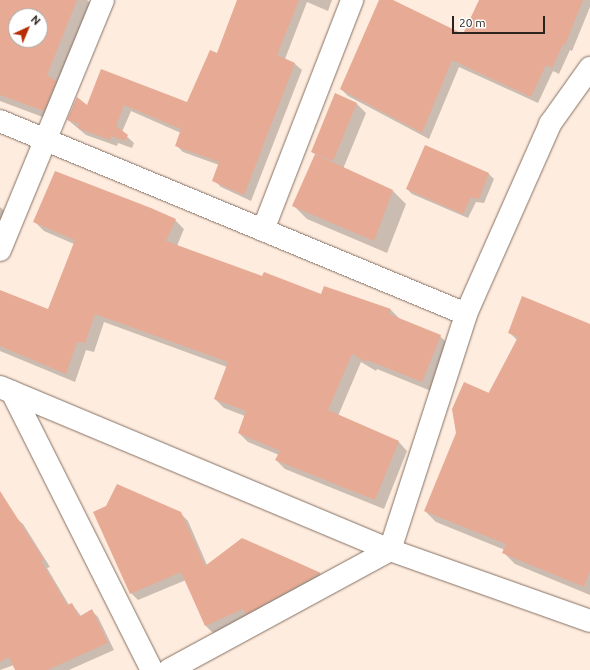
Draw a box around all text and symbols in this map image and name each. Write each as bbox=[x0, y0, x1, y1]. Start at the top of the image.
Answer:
north arrow bbox=[8, 8, 48, 48]
scale bar bbox=[454, 8, 547, 34]
text: N bbox=[29, 13, 43, 27]
text: 20 m bbox=[459, 16, 486, 29]

